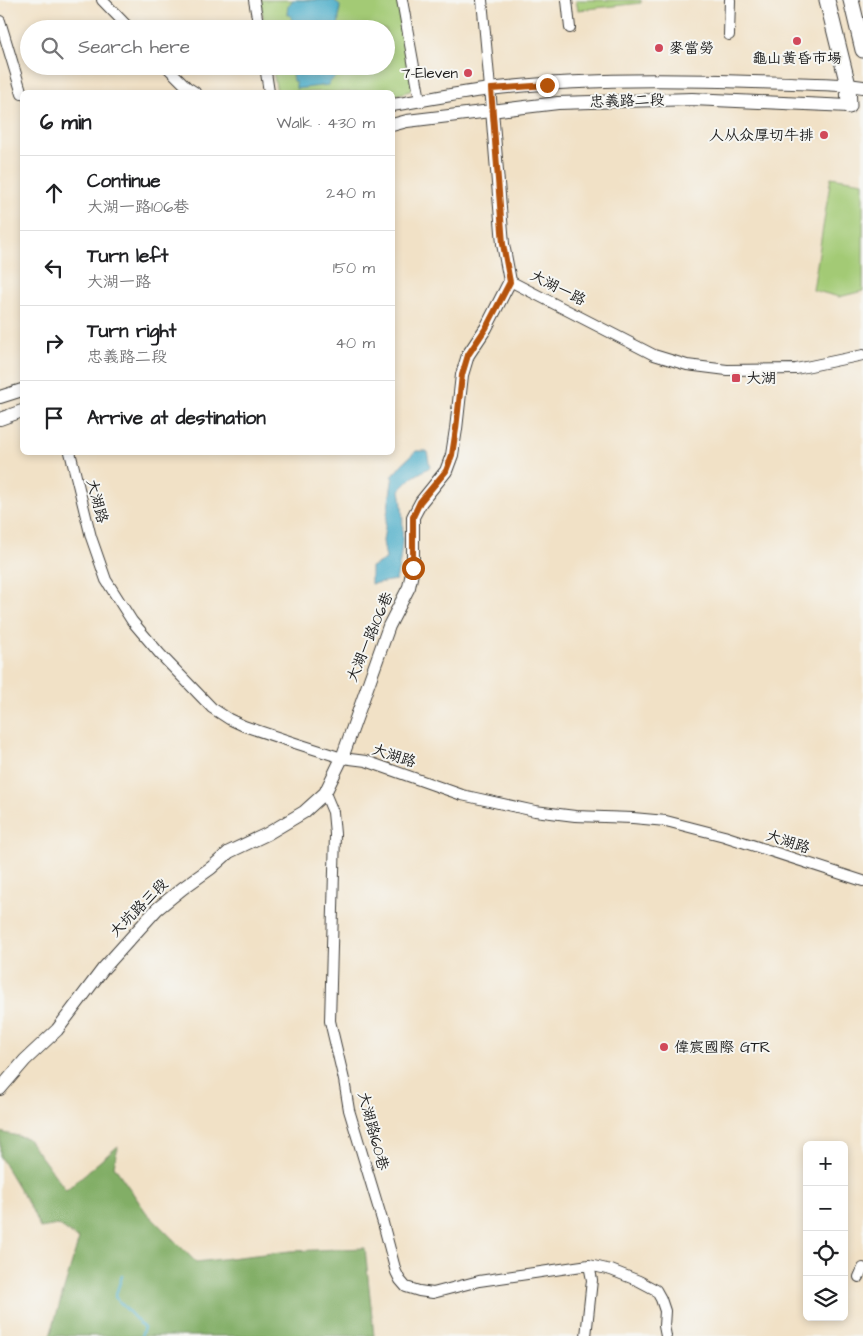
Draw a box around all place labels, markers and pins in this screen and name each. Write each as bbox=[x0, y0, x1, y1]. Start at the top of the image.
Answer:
marker: 龜山黃昏市場 bbox=[791, 35, 803, 47]
place label: 麥當勞 bbox=[669, 38, 714, 59]
marker: 麥當勞 bbox=[653, 42, 665, 54]
place label: 龜山黃昏市場 bbox=[752, 48, 842, 69]
place label: 7-Eleven bbox=[401, 63, 458, 84]
marker: 7-Eleven bbox=[462, 67, 474, 79]
place label: 人从众厚切牛排 bbox=[709, 125, 814, 146]
marker: 人从众厚切牛排 bbox=[818, 129, 830, 141]
place label: 大湖 bbox=[746, 368, 776, 389]
marker: 大湖 bbox=[730, 372, 742, 384]
place label: 偉宸國際 GTR bbox=[674, 1037, 770, 1058]
marker: 偉宸國際 GTR bbox=[658, 1041, 670, 1053]

